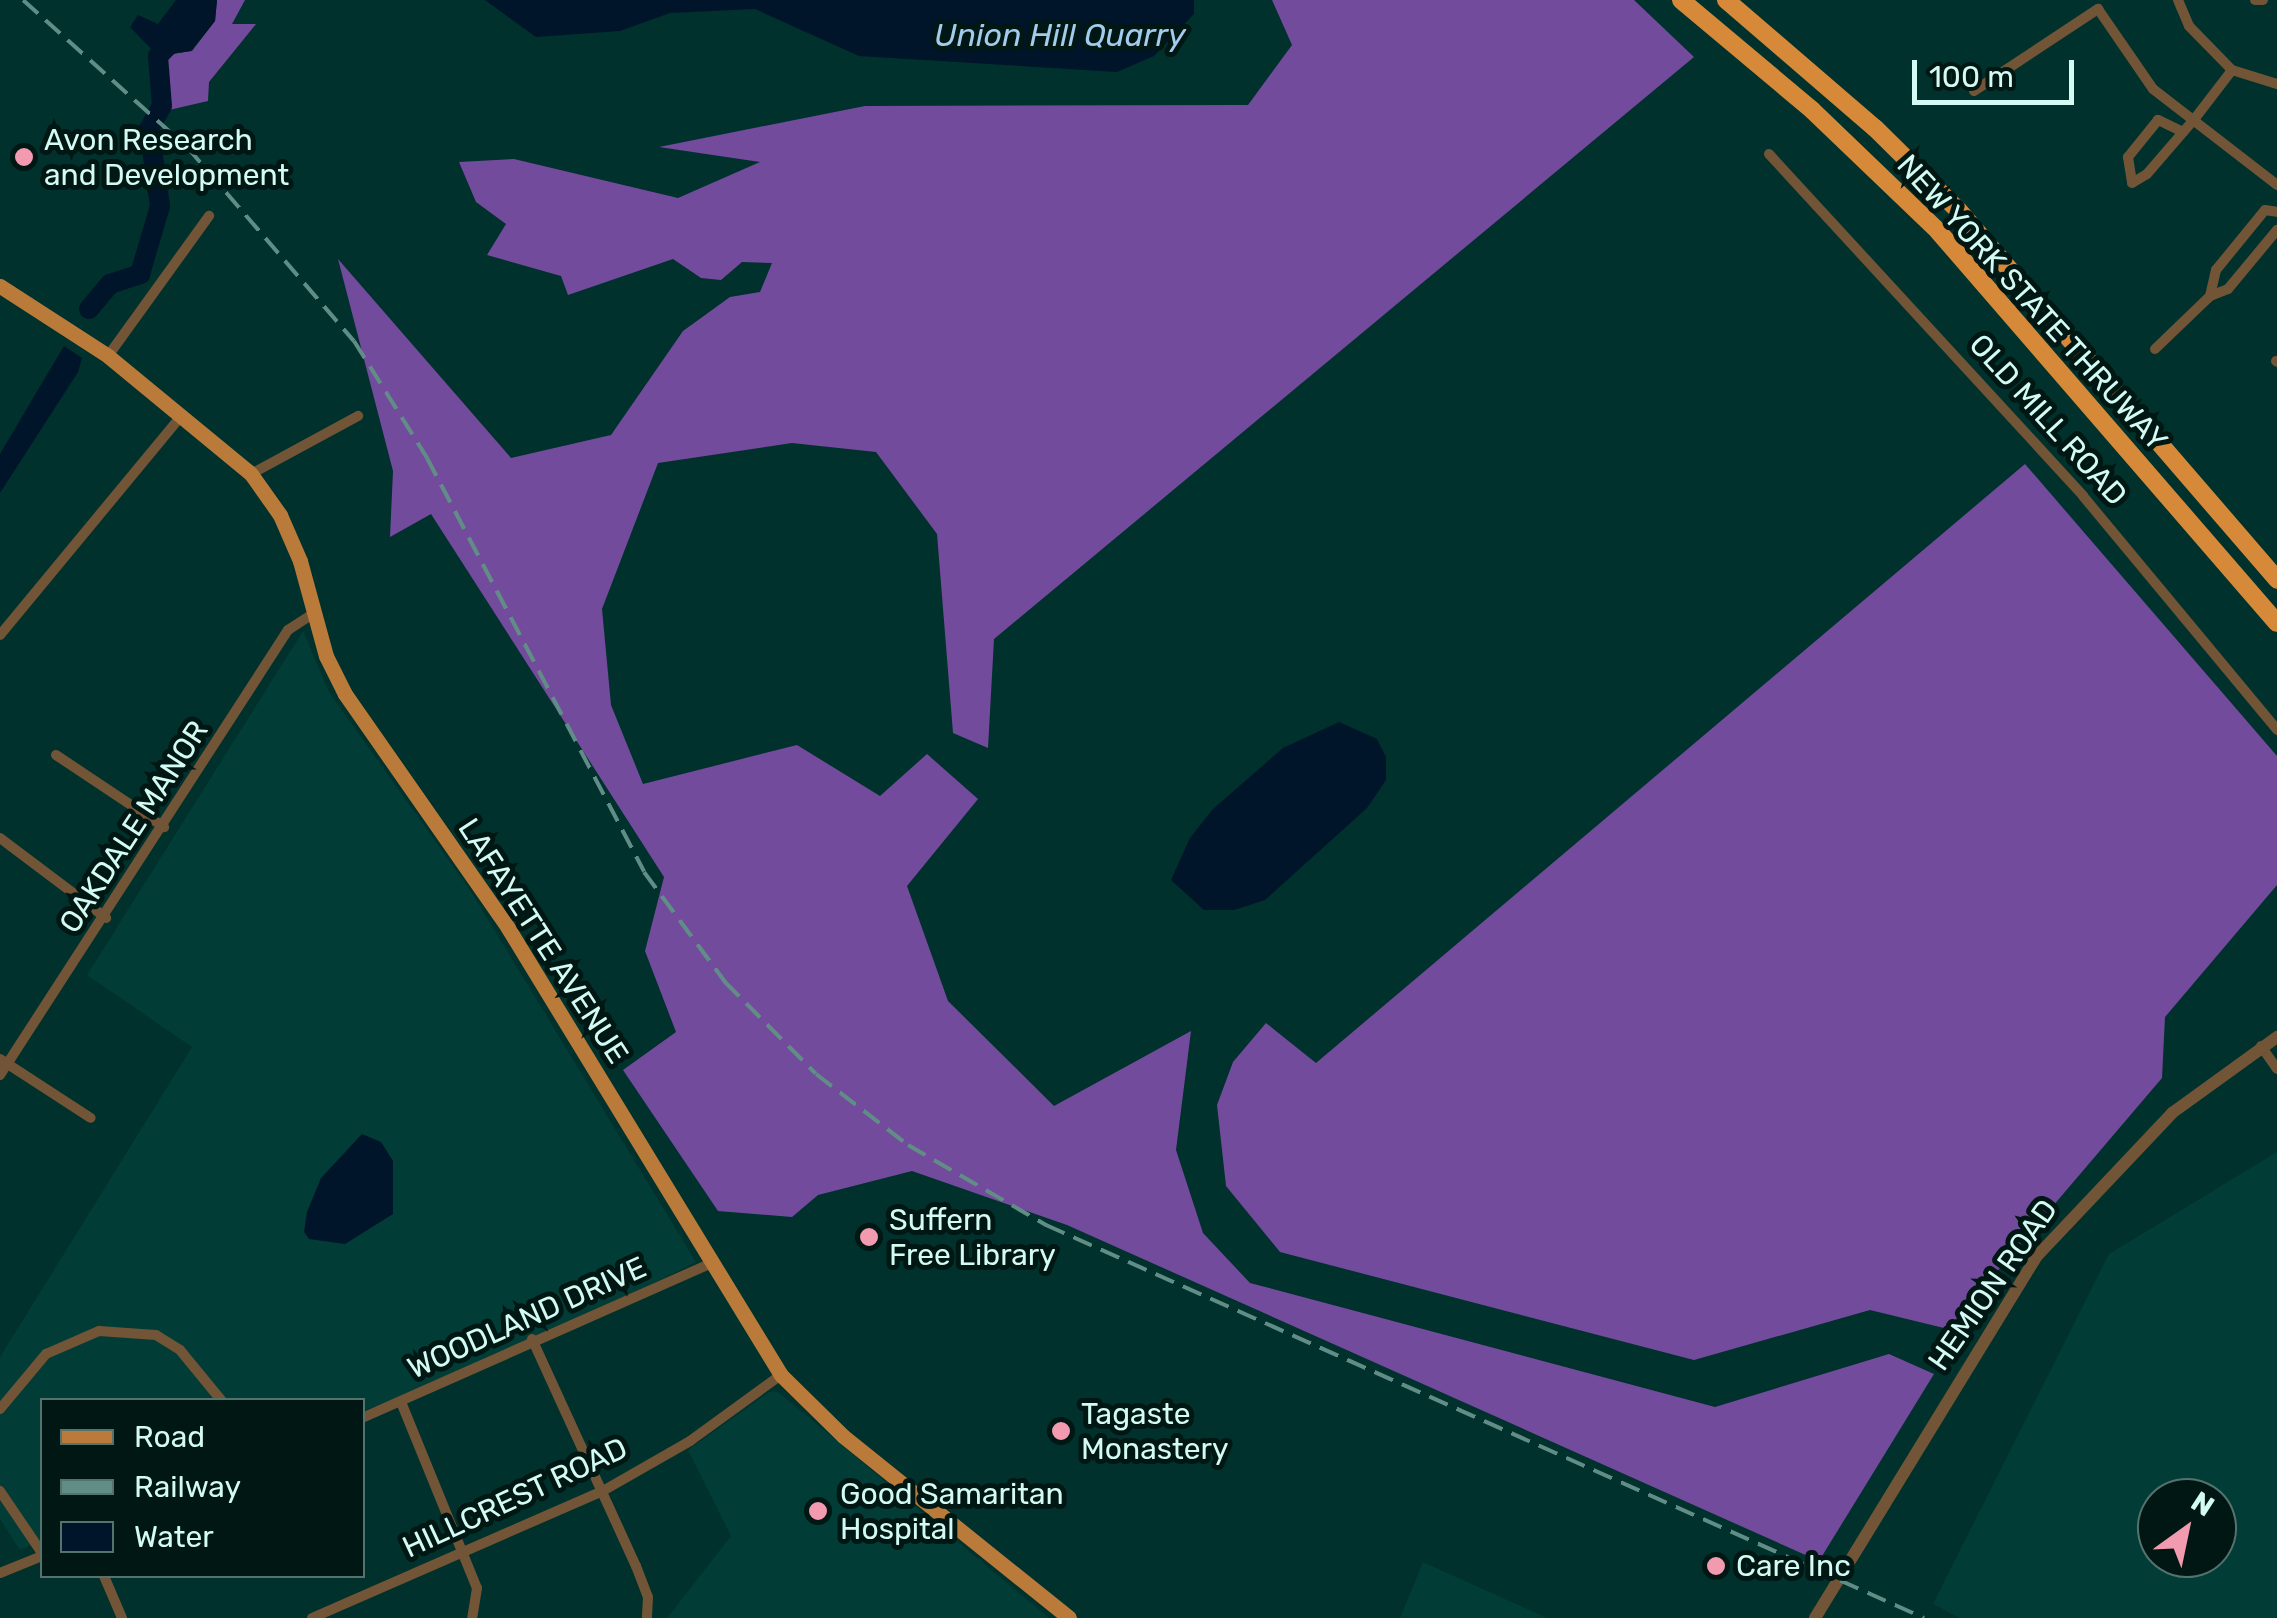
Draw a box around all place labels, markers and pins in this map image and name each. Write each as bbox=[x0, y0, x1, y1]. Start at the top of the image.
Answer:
place label: Avon Research and Development bbox=[44, 122, 289, 192]
marker: Avon Research and Development bbox=[13, 146, 35, 168]
place label: Suffern Free Library bbox=[889, 1202, 1056, 1272]
marker: Suffern Free Library bbox=[858, 1226, 880, 1248]
place label: Tagaste Monastery bbox=[1081, 1396, 1229, 1466]
marker: Tagaste Monastery bbox=[1050, 1420, 1072, 1442]
place label: Good Samaritan Hospital bbox=[840, 1476, 1064, 1546]
marker: Good Samaritan Hospital bbox=[805, 1498, 831, 1524]
place label: Care Inc bbox=[1736, 1548, 1851, 1584]
marker: Care Inc bbox=[1705, 1555, 1727, 1577]

